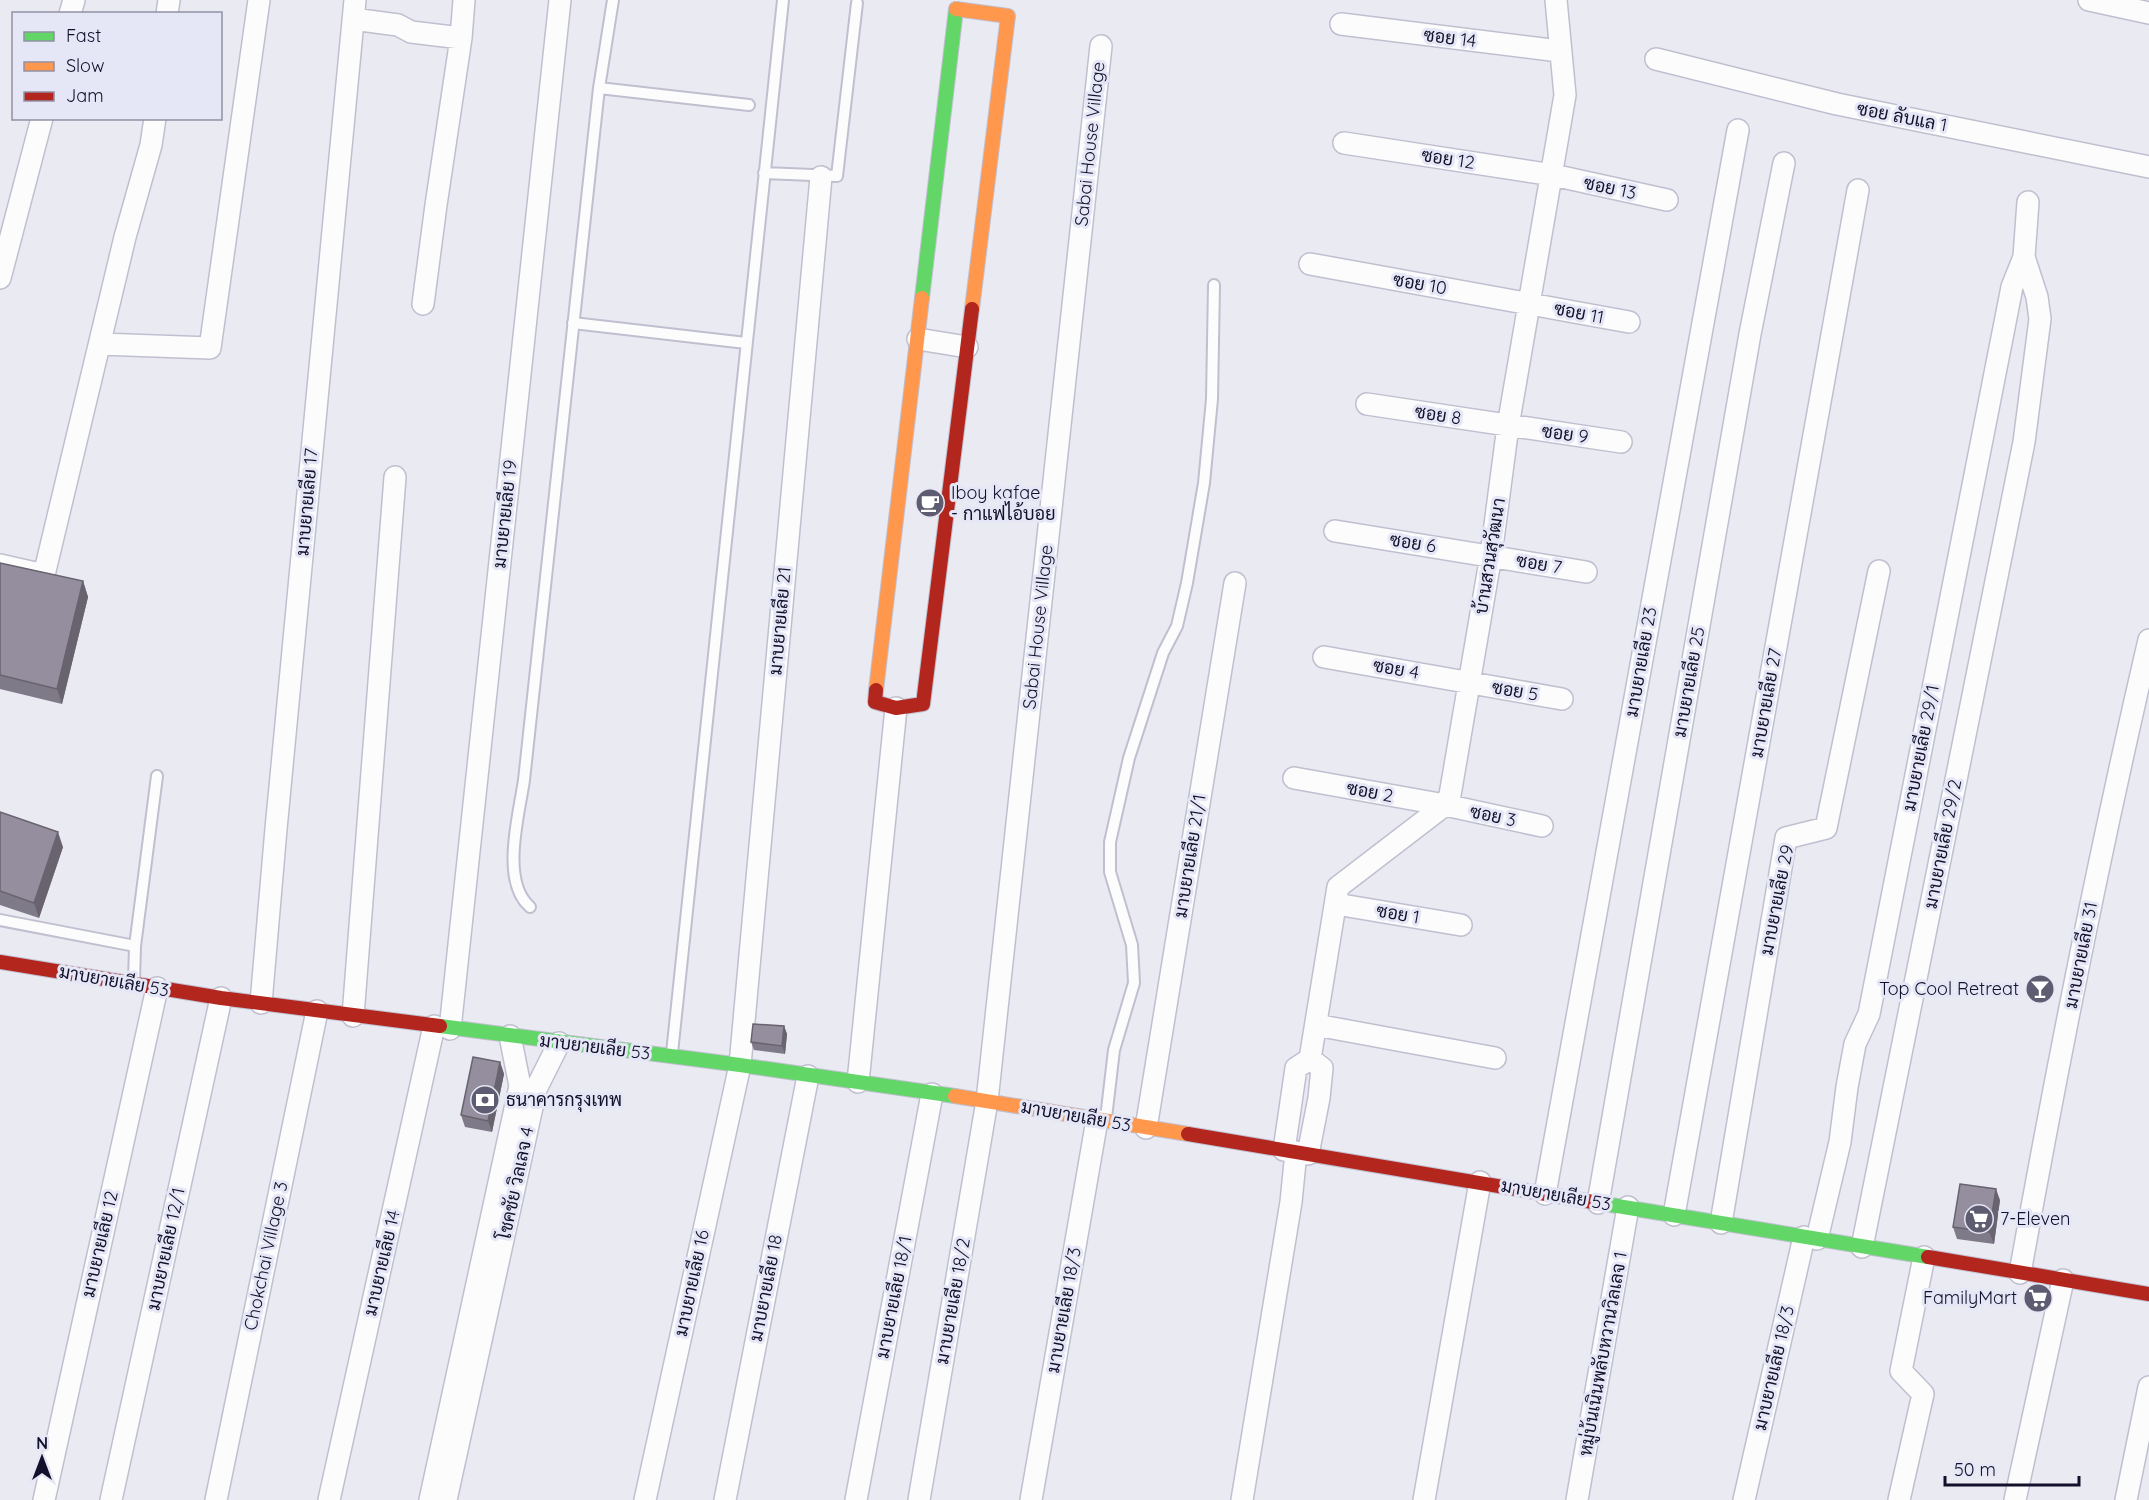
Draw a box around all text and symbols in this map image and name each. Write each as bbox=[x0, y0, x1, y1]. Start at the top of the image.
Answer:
legend bbox=[12, 12, 222, 120]
street label: ซอย 14 bbox=[1422, 23, 1478, 52]
text: Fast bbox=[66, 24, 101, 47]
text: Slow bbox=[66, 54, 104, 77]
street label: Sabai House Village bbox=[1069, 61, 1110, 227]
text: Jam bbox=[66, 84, 104, 107]
street label: ซอย ลับแล 1 bbox=[1855, 97, 1949, 137]
street label: ซอย 12 bbox=[1420, 143, 1476, 174]
street label: ซอย 13 bbox=[1582, 171, 1638, 204]
street label: ซอย 10 bbox=[1391, 267, 1449, 300]
street label: ซอย 11 bbox=[1552, 296, 1606, 329]
street label: ซอย 8 bbox=[1413, 400, 1463, 430]
street label: ซอย 9 bbox=[1540, 419, 1590, 448]
street label: มาบยายเลีย 17 bbox=[289, 447, 323, 557]
street label: มาบยายเลีย 19 bbox=[486, 459, 522, 569]
place label: Iboy kafae - กาแฟไอ้บอย bbox=[951, 481, 1055, 525]
cafe icon: Iboy kafae - กาแฟไอ้บอย bbox=[914, 487, 946, 519]
street label: บ้านสวนสุวัฒนา bbox=[1469, 496, 1511, 616]
street label: ซอย 6 bbox=[1388, 528, 1438, 558]
street label: Sabai House Village bbox=[1017, 544, 1058, 710]
street label: ซอย 7 bbox=[1514, 548, 1564, 579]
street label: มาบยายเลีย 21 bbox=[762, 566, 796, 676]
street label: มาบยายเลีย 23 bbox=[1619, 605, 1662, 719]
street label: มาบยายเลีย 25 bbox=[1666, 625, 1710, 739]
street label: มาบยายเลีย 27 bbox=[1744, 646, 1786, 759]
street label: ซอย 4 bbox=[1371, 653, 1421, 684]
street label: ซอย 5 bbox=[1490, 675, 1540, 706]
street label: มาบยายเลีย 29/1 bbox=[1896, 683, 1944, 813]
street label: ซอย 2 bbox=[1345, 776, 1395, 807]
street label: มาบยายเลีย 29/2 bbox=[1918, 777, 1966, 911]
street label: มาบยายเลีย 21/1 bbox=[1167, 792, 1211, 919]
street label: ซอย 3 bbox=[1468, 799, 1518, 832]
street label: มาบยายเลีย 29 bbox=[1754, 843, 1798, 957]
street label: ซอย 1 bbox=[1375, 898, 1422, 929]
street label: มาบยายเลีย 31 bbox=[2058, 899, 2102, 1010]
street label: มาบยายเลีย 53 bbox=[57, 959, 171, 1001]
bar icon: Top Cool Retreat bbox=[2024, 973, 2056, 1005]
place label: Top Cool Retreat bbox=[1879, 977, 2019, 1000]
street label: มาบยายเลีย 53 bbox=[538, 1027, 652, 1065]
bank icon: ธนาคารกรุงเทพ bbox=[469, 1084, 501, 1116]
place label: ธนาคารกรุงเทพ bbox=[506, 1088, 622, 1112]
street label: มาบยายเลีย 53 bbox=[1019, 1094, 1133, 1136]
street label: โชคชัย วิลเลจ 4 bbox=[491, 1124, 539, 1242]
street label: มาบยายเลีย 53 bbox=[1499, 1173, 1613, 1215]
street label: Chokchai Village 3 bbox=[238, 1179, 293, 1332]
street label: มาบยายเลีย 12/1 bbox=[140, 1185, 190, 1312]
street label: มาบยายเลีย 12 bbox=[75, 1188, 123, 1299]
supermarket icon: 7-Eleven bbox=[1963, 1203, 1995, 1235]
place label: 7-Eleven bbox=[2000, 1207, 2071, 1230]
street label: มาบยายเลีย 14 bbox=[357, 1208, 405, 1318]
street label: มาบยายเลีย 16 bbox=[668, 1227, 714, 1338]
street label: มาบยายเลีย 18 bbox=[743, 1232, 787, 1343]
street label: มาบยายเลีย 18/1 bbox=[869, 1233, 917, 1360]
street label: มาบยายเลีย 18/2 bbox=[929, 1236, 975, 1366]
street label: มาบยายเลีย 18/3 bbox=[1040, 1245, 1086, 1375]
street label: หมู่บ้นเนินพลับหวานวิลเลจ 1 bbox=[1573, 1250, 1634, 1458]
supermarket icon: FamilyMart bbox=[2022, 1282, 2054, 1314]
place label: FamilyMart bbox=[1923, 1286, 2017, 1309]
street label: มาบยายเลีย 18/3 bbox=[1747, 1303, 1799, 1432]
north arrow bbox=[12, 1428, 72, 1488]
text: N bbox=[36, 1433, 48, 1453]
scale bar bbox=[1945, 1449, 2078, 1487]
text: 50 m bbox=[1954, 1458, 1996, 1481]

